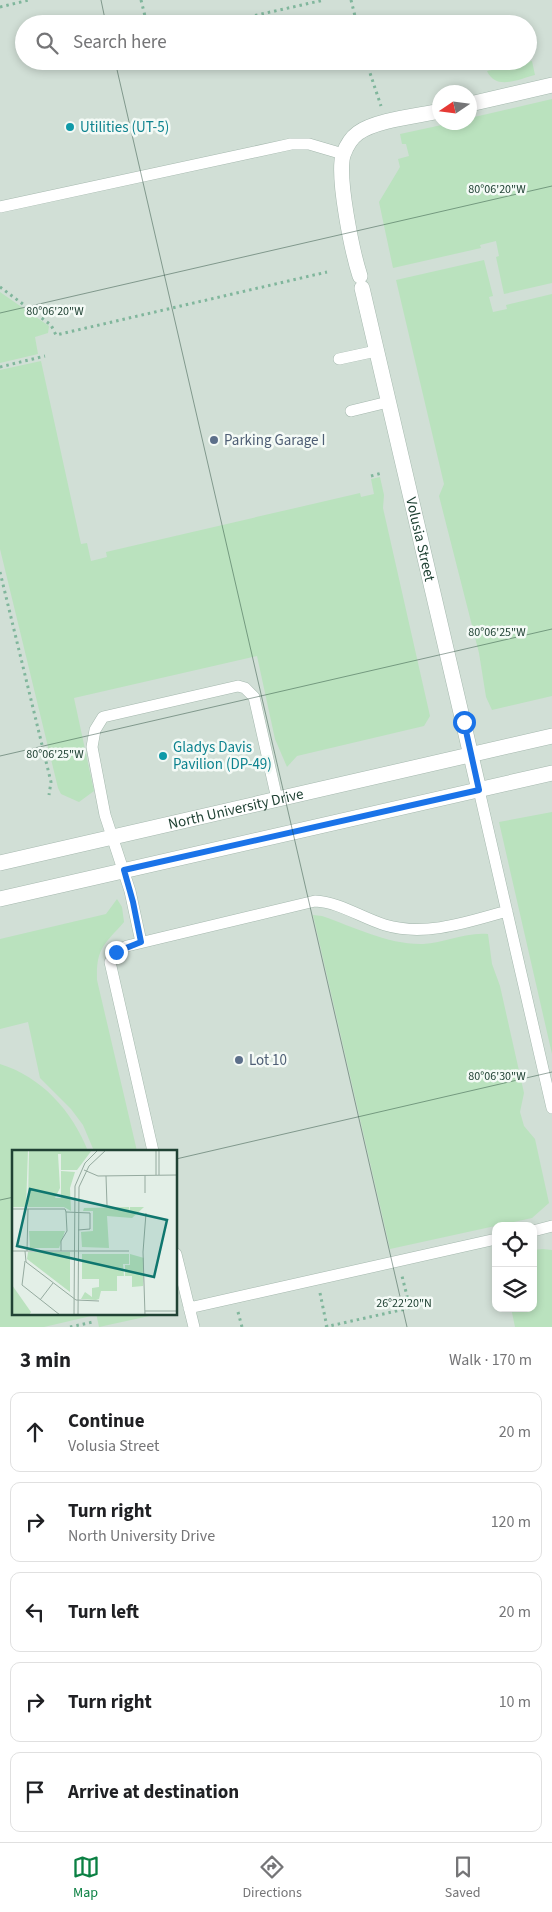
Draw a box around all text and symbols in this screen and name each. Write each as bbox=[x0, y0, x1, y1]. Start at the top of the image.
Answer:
search box bbox=[15, 15, 537, 70]
icon: search bbox=[33, 29, 61, 57]
text: Search here bbox=[73, 29, 167, 56]
north arrow bbox=[432, 85, 477, 130]
place label: Utilities (UT-5) bbox=[80, 117, 169, 138]
marker: Utilities (UT-5) bbox=[64, 121, 76, 133]
text: 80°06'20"W bbox=[468, 181, 526, 198]
text: 80°06'20"W bbox=[26, 303, 84, 320]
place label: Parking Garage I bbox=[224, 430, 325, 451]
marker: Parking Garage I bbox=[208, 434, 220, 446]
street label: Volusia Street bbox=[401, 495, 441, 583]
text: 80°06'25"W bbox=[468, 624, 526, 641]
route start bbox=[453, 711, 476, 734]
place label: Gladys Davis Pavilion (DP-49) bbox=[173, 737, 272, 775]
text: 80°06'25"W bbox=[26, 746, 84, 763]
marker: Gladys Davis Pavilion (DP-49) bbox=[157, 750, 169, 762]
street label: North University Drive bbox=[166, 783, 306, 834]
route end bbox=[105, 941, 128, 964]
place label: Lot 10 bbox=[249, 1050, 287, 1071]
marker: Lot 10 bbox=[233, 1054, 245, 1066]
text: 80°06'30"W bbox=[468, 1068, 526, 1085]
inset map bbox=[12, 1150, 178, 1314]
map controls bbox=[492, 1222, 537, 1312]
button: locate bbox=[492, 1222, 537, 1267]
button: layers bbox=[492, 1267, 537, 1312]
text: 26°22'20"N bbox=[376, 1295, 432, 1312]
text: 3 min bbox=[20, 1345, 71, 1375]
text: Walk · 170 m bbox=[449, 1349, 532, 1371]
text: Continue bbox=[68, 1408, 145, 1435]
icon: ahead bbox=[21, 1418, 49, 1446]
text: 20 m bbox=[499, 1421, 531, 1443]
text: Volusia Street bbox=[68, 1435, 159, 1457]
text: Turn right bbox=[68, 1498, 152, 1525]
icon: right bbox=[21, 1508, 49, 1536]
text: 120 m bbox=[491, 1511, 531, 1533]
text: North University Drive bbox=[68, 1525, 215, 1547]
icon: left bbox=[21, 1598, 49, 1626]
text: Turn left bbox=[68, 1599, 139, 1626]
text: 20 m bbox=[499, 1601, 531, 1623]
icon: right bbox=[21, 1688, 49, 1716]
text: Turn right bbox=[68, 1689, 152, 1716]
text: 10 m bbox=[499, 1691, 531, 1713]
icon: arrive bbox=[21, 1778, 49, 1806]
text: Arrive at destination bbox=[68, 1779, 239, 1806]
tab: Map bbox=[72, 1853, 100, 1903]
tab: Directions bbox=[243, 1853, 302, 1903]
tab: Saved bbox=[445, 1853, 480, 1903]

